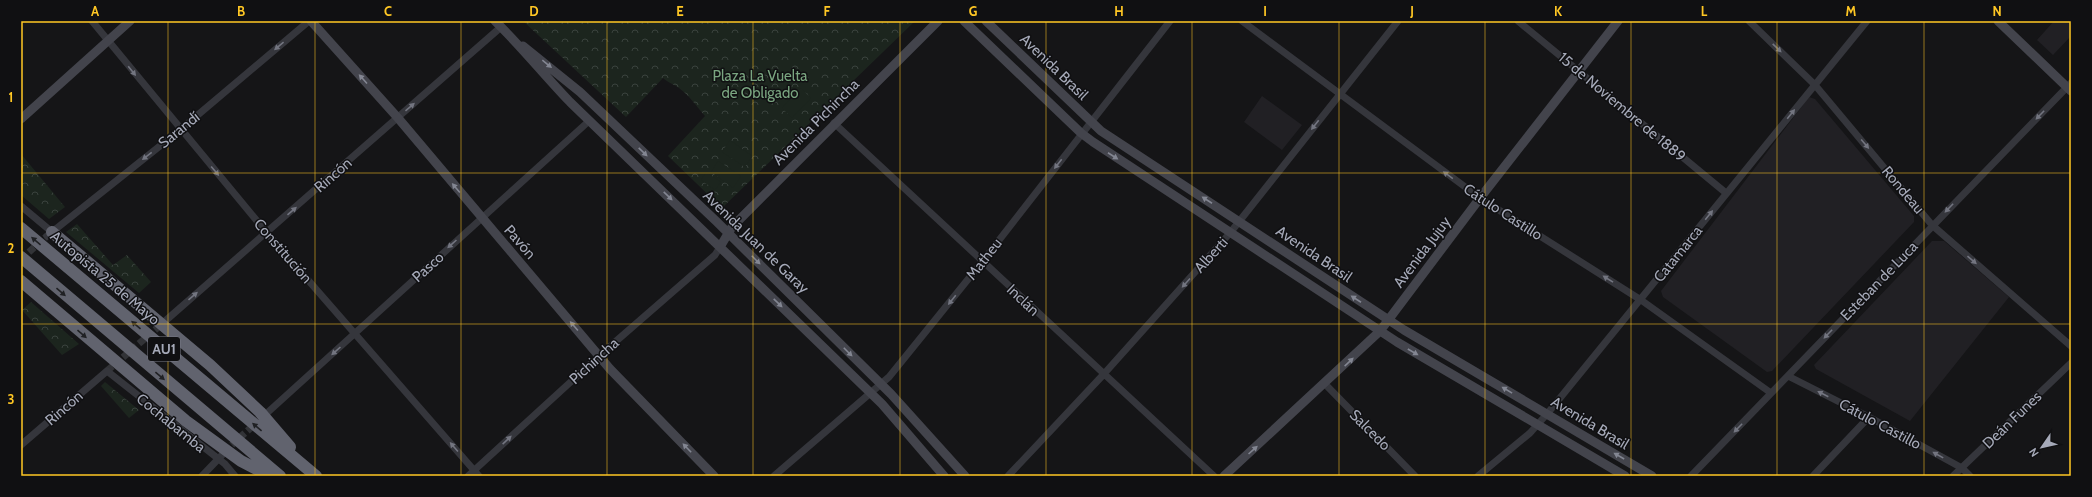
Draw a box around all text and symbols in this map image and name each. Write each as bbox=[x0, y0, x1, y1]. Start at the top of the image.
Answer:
text: A bbox=[91, 3, 100, 19]
text: B bbox=[237, 3, 245, 19]
text: C bbox=[384, 3, 392, 19]
text: D bbox=[529, 3, 539, 19]
text: E bbox=[676, 3, 684, 19]
text: F bbox=[824, 3, 831, 19]
text: G bbox=[969, 3, 978, 19]
text: H bbox=[1114, 3, 1124, 19]
text: I bbox=[1263, 3, 1267, 19]
text: J bbox=[1409, 3, 1414, 19]
text: K bbox=[1554, 3, 1563, 19]
text: L bbox=[1701, 3, 1708, 19]
text: M bbox=[1846, 3, 1857, 19]
text: N bbox=[1992, 3, 2002, 19]
street label: Avenida Brasil bbox=[1016, 30, 1092, 104]
one-way arrow bbox=[274, 42, 285, 51]
one-way arrow bbox=[1772, 43, 1782, 53]
street label: 15 de Noviembre de 1889 bbox=[1555, 49, 1689, 165]
one-way arrow bbox=[542, 59, 552, 68]
one-way arrow bbox=[128, 66, 137, 77]
park label: Plaza La Vuelta de Obligado bbox=[713, 67, 808, 102]
one-way arrow bbox=[358, 73, 367, 84]
street label: Avenida Pichincha bbox=[769, 75, 863, 169]
text: 1 bbox=[9, 89, 13, 105]
one-way arrow bbox=[406, 103, 415, 112]
street label: Sarandí bbox=[155, 108, 203, 152]
one-way arrow bbox=[1787, 109, 1796, 119]
one-way arrow bbox=[2035, 110, 2045, 120]
one-way arrow bbox=[1311, 120, 1320, 131]
one-way arrow bbox=[1860, 139, 1869, 149]
one-way arrow bbox=[638, 147, 648, 156]
one-way arrow bbox=[142, 152, 153, 160]
one-way arrow bbox=[1108, 152, 1119, 159]
street label: Rincón bbox=[311, 154, 355, 196]
one-way arrow bbox=[1053, 159, 1062, 170]
street label: Rondeau bbox=[1878, 163, 1928, 217]
one-way arrow bbox=[211, 166, 220, 177]
one-way arrow bbox=[1443, 171, 1454, 179]
street label: Cátulo Castillo bbox=[1460, 180, 1546, 244]
one-way arrow bbox=[452, 183, 461, 194]
street label: Avenida Juan de Garay bbox=[699, 187, 813, 298]
one-way arrow bbox=[663, 192, 673, 201]
one-way arrow bbox=[1202, 196, 1212, 204]
one-way arrow bbox=[1944, 203, 1954, 213]
one-way arrow bbox=[286, 207, 297, 216]
one-way arrow bbox=[1705, 209, 1713, 220]
street label: Avenida Jujuy bbox=[1389, 213, 1455, 291]
street label: Constitución bbox=[250, 215, 316, 287]
street label: Pavón bbox=[500, 221, 540, 263]
street label: Avenida Brasil bbox=[1273, 222, 1356, 286]
street label: Catamarca bbox=[1650, 222, 1707, 286]
street label: Autopista 25 de Mayo bbox=[47, 227, 163, 329]
street label: Alberti bbox=[1190, 233, 1232, 277]
street label: Matheu bbox=[962, 235, 1006, 283]
one-way arrow bbox=[31, 237, 42, 246]
street label: Esteban de Luca bbox=[1837, 237, 1922, 324]
text: 2 bbox=[8, 240, 15, 256]
one-way arrow bbox=[447, 240, 458, 249]
street label: Pasco bbox=[408, 248, 448, 286]
one-way arrow bbox=[751, 255, 761, 265]
one-way arrow bbox=[1967, 255, 1978, 264]
one-way arrow bbox=[1603, 275, 1613, 283]
one-way arrow bbox=[1181, 278, 1190, 288]
street label: Inclán bbox=[1003, 280, 1043, 320]
one-way arrow bbox=[56, 288, 66, 297]
one-way arrow bbox=[188, 292, 199, 301]
one-way arrow bbox=[947, 294, 956, 305]
one-way arrow bbox=[1351, 295, 1361, 303]
one-way arrow bbox=[773, 298, 783, 308]
one-way arrow bbox=[130, 321, 141, 330]
one-way arrow bbox=[569, 321, 578, 331]
one-way arrow bbox=[1823, 329, 1833, 339]
one-way arrow bbox=[77, 330, 88, 339]
street label: Pichincha bbox=[566, 334, 623, 388]
road number: AU1 bbox=[148, 337, 180, 361]
one-way arrow bbox=[331, 346, 341, 355]
one-way arrow bbox=[843, 347, 853, 356]
one-way arrow bbox=[1407, 348, 1419, 355]
one-way arrow bbox=[1344, 357, 1354, 366]
one-way arrow bbox=[155, 371, 166, 380]
street label: Rincón bbox=[42, 387, 86, 429]
one-way arrow bbox=[1501, 387, 1513, 394]
street label: Deán Funes bbox=[1979, 388, 2045, 452]
street label: Cochabamba bbox=[133, 390, 210, 457]
text: 3 bbox=[7, 391, 15, 407]
one-way arrow bbox=[1817, 391, 1829, 397]
street label: Avenida Brasil bbox=[1548, 393, 1633, 454]
street label: Cátulo Castillo bbox=[1836, 395, 1924, 453]
street label: Salcedo bbox=[1346, 406, 1394, 454]
one-way arrow bbox=[252, 422, 262, 431]
one-way arrow bbox=[1733, 423, 1743, 433]
north arrow bbox=[2022, 427, 2062, 467]
one-way arrow bbox=[502, 435, 512, 445]
one-way arrow bbox=[449, 442, 458, 452]
one-way arrow bbox=[682, 443, 692, 453]
one-way arrow bbox=[1248, 445, 1258, 454]
text: N bbox=[2026, 445, 2042, 460]
one-way arrow bbox=[1932, 452, 1944, 458]
one-way arrow bbox=[1613, 453, 1624, 460]

